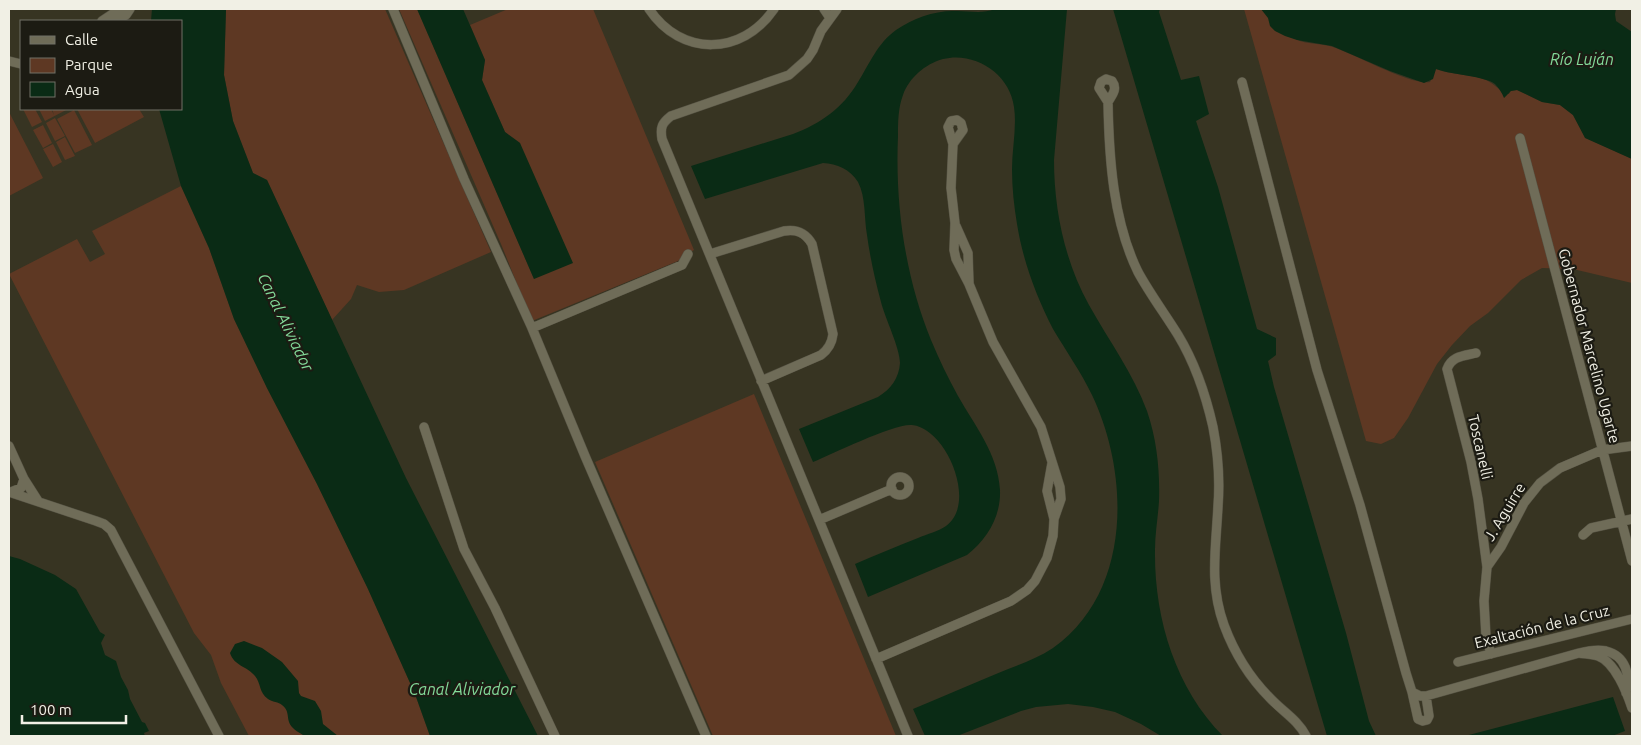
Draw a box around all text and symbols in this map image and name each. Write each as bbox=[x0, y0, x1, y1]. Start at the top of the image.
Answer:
legend bbox=[20, 20, 182, 110]
text: Calle bbox=[65, 31, 98, 48]
water label: Río Luján bbox=[1550, 50, 1614, 68]
text: Parque bbox=[65, 56, 113, 73]
text: Agua bbox=[65, 81, 100, 98]
street label: Gobernador Marcelino Ugarte bbox=[1555, 247, 1624, 445]
water label: Canal Aliviador bbox=[255, 270, 318, 375]
street label: Toscanelli bbox=[1465, 413, 1496, 481]
street label: J. Aguirre bbox=[1481, 480, 1529, 544]
street label: Exaltación de la Cruz bbox=[1473, 601, 1611, 652]
water label: Canal Aliviador bbox=[409, 680, 516, 698]
scale bar bbox=[22, 692, 126, 724]
text: 100 m bbox=[30, 701, 72, 718]

